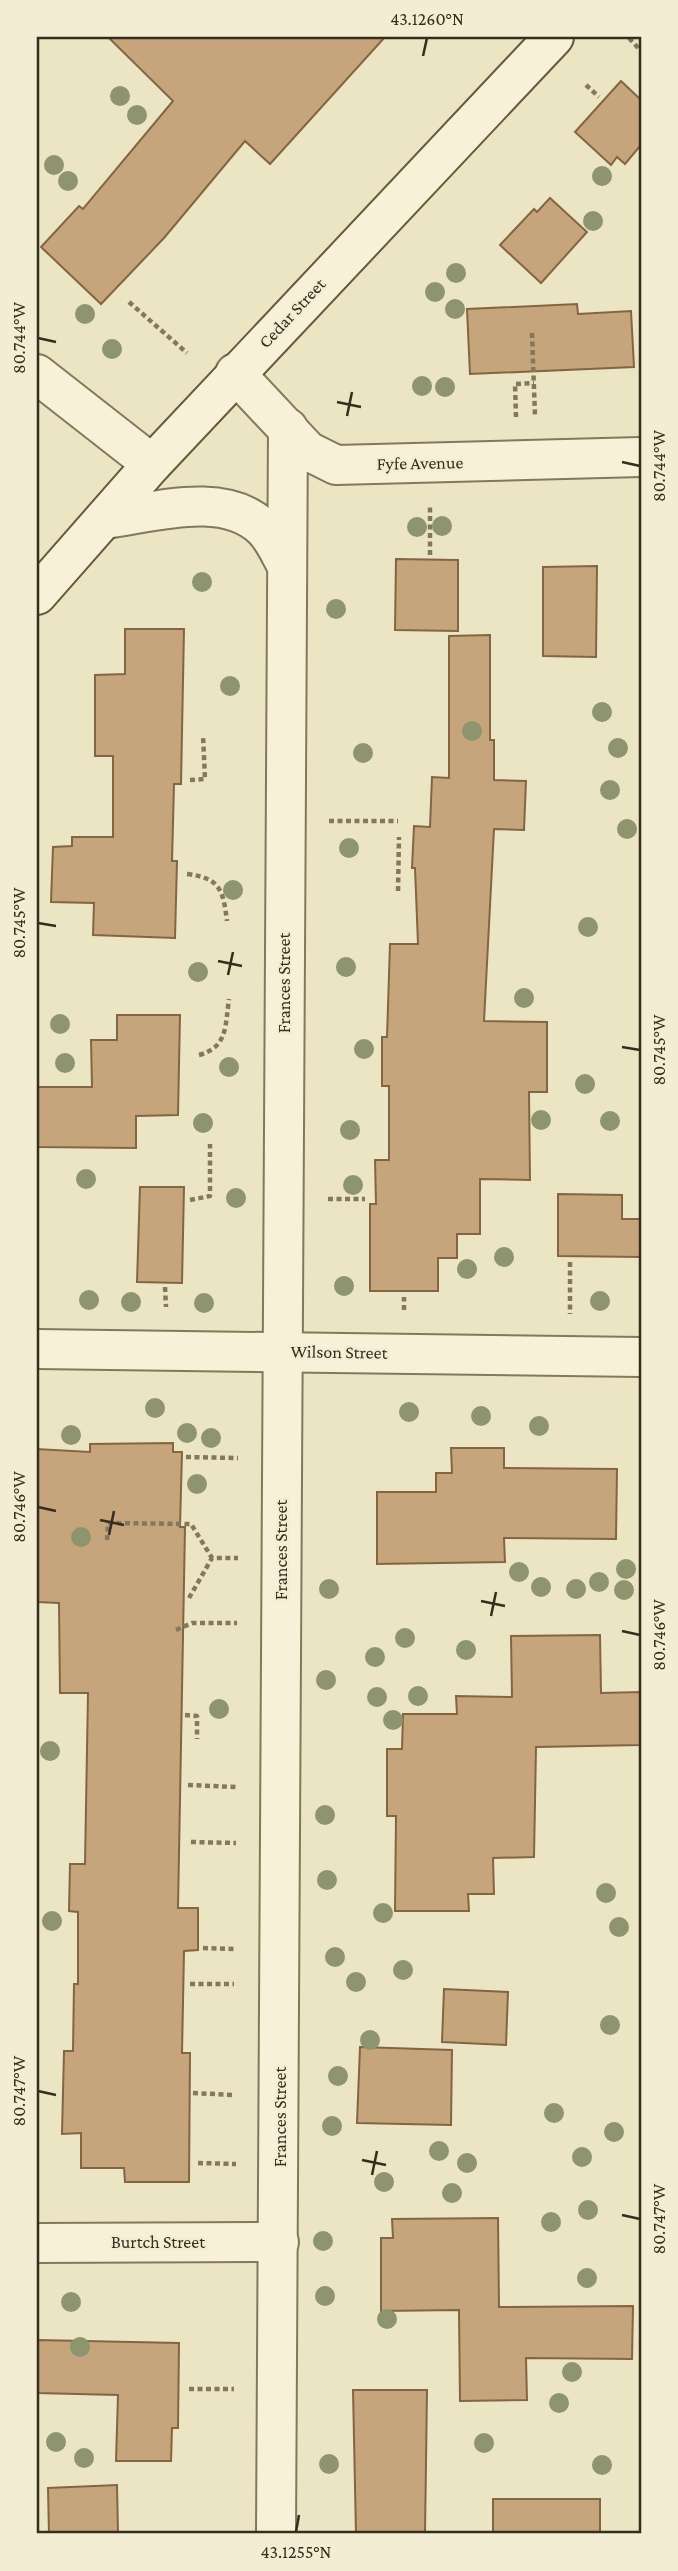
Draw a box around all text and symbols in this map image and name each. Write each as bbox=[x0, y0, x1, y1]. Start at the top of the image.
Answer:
text: 43.1260°N bbox=[390, 9, 464, 29]
street label: Cedar Street bbox=[255, 273, 330, 352]
text: 80.744°W bbox=[9, 302, 29, 374]
text: 80.744°W bbox=[649, 430, 669, 502]
street label: Fyfe Avenue bbox=[376, 452, 464, 474]
text: 80.745°W bbox=[9, 887, 29, 959]
street label: Frances Street bbox=[274, 932, 294, 1033]
text: 80.745°W bbox=[649, 1014, 669, 1086]
street label: Wilson Street bbox=[290, 1341, 389, 1363]
text: 80.746°W bbox=[9, 1471, 29, 1543]
street label: Frances Street bbox=[271, 1499, 291, 1600]
text: 80.746°W bbox=[649, 1599, 669, 1671]
text: 80.747°W bbox=[9, 2055, 29, 2126]
street label: Frances Street bbox=[270, 2066, 290, 2167]
text: 80.747°W bbox=[649, 2183, 669, 2254]
street label: Burtch Street bbox=[111, 2232, 206, 2252]
text: 43.1255°N bbox=[261, 2542, 332, 2562]

